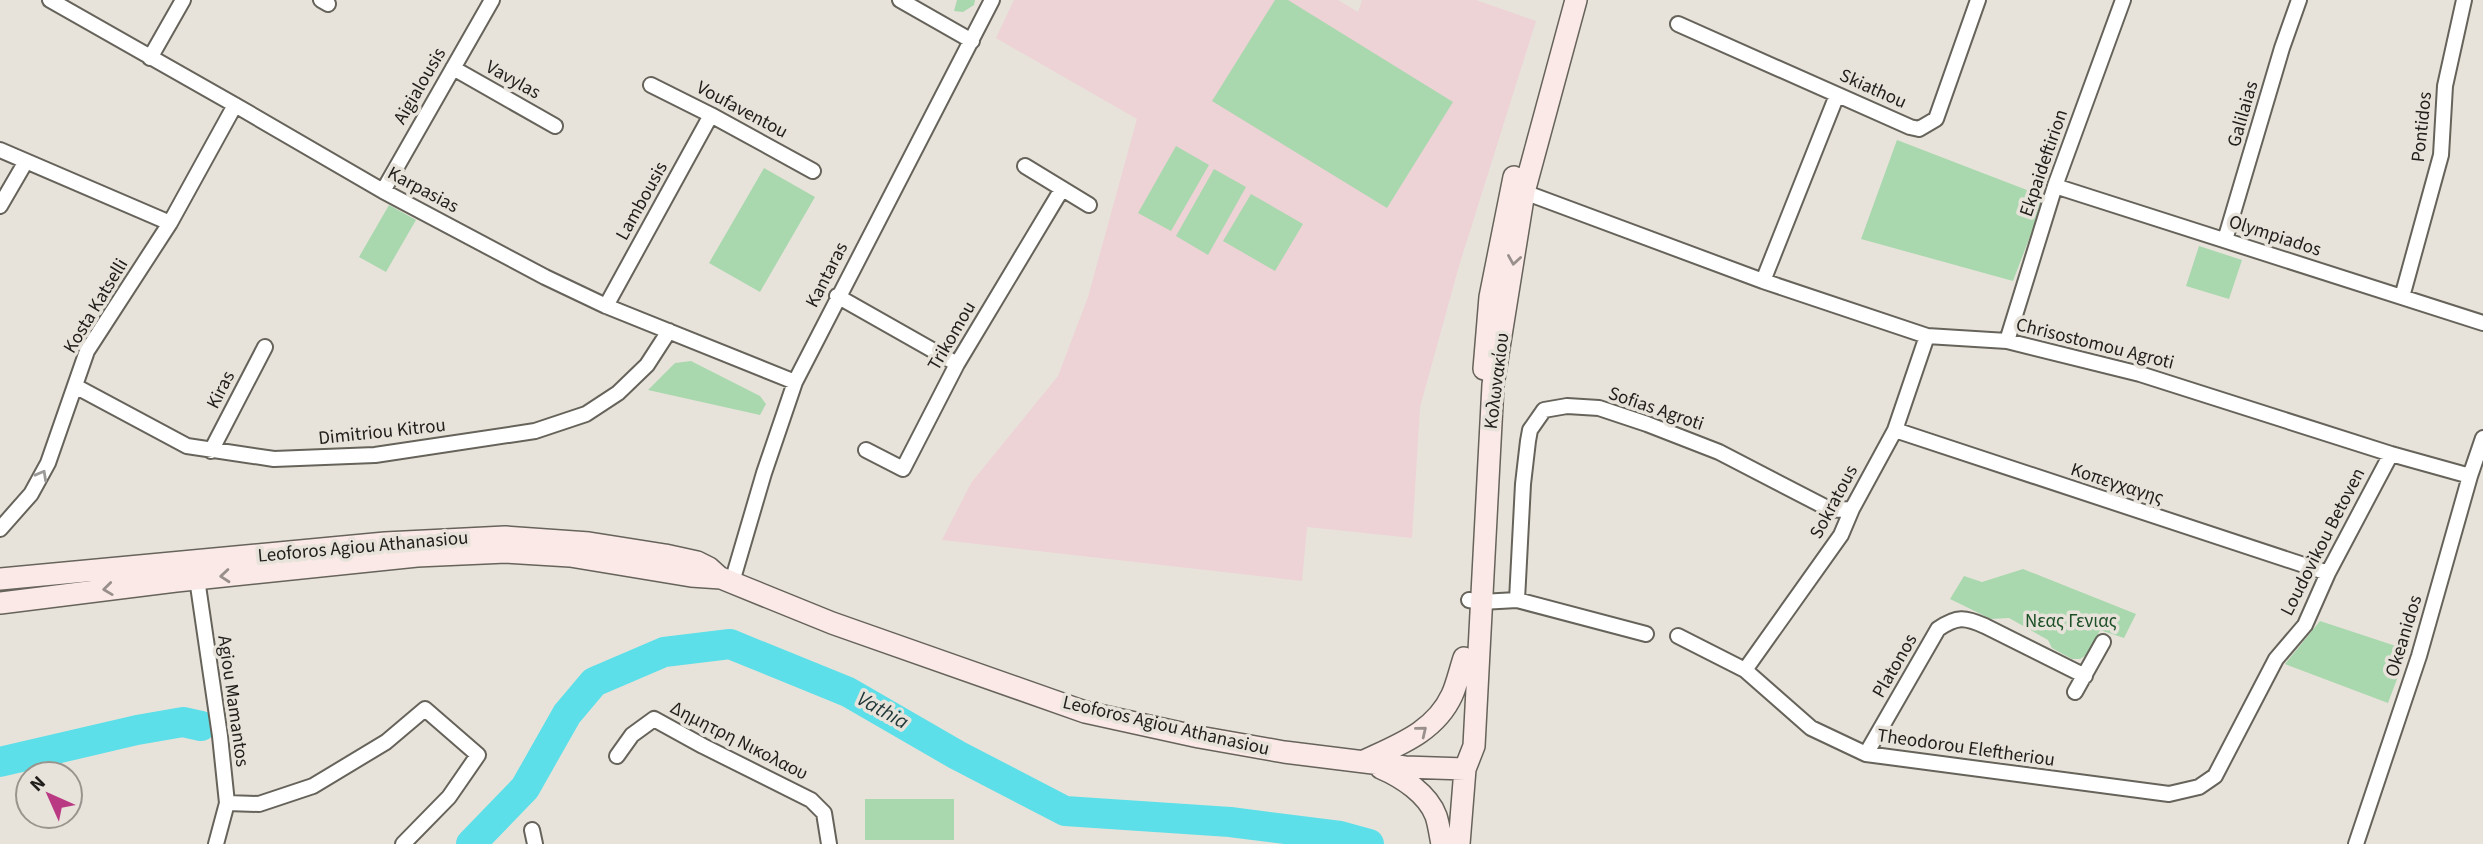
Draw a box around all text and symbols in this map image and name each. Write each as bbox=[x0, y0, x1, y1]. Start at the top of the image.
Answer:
street label: Aigialousis bbox=[387, 42, 453, 130]
street label: Vavylas bbox=[481, 54, 545, 106]
street label: Skiathou bbox=[1835, 62, 1911, 116]
street label: Voufaventou bbox=[691, 75, 793, 145]
street label: Galilaias bbox=[2221, 78, 2265, 150]
street label: Pontidos bbox=[2405, 90, 2439, 164]
street label: Ekpaideftirion bbox=[2013, 106, 2075, 220]
street label: Lambousis bbox=[609, 157, 675, 245]
street label: Karpasias bbox=[383, 160, 463, 220]
street label: Olympiados bbox=[2225, 208, 2325, 264]
street label: Kantaras bbox=[799, 238, 855, 312]
street label: Kosta Katselli bbox=[57, 253, 135, 359]
one-way arrow bbox=[1507, 254, 1522, 265]
street label: Trikomou bbox=[921, 296, 983, 376]
street label: Chrisostomou Agroti bbox=[2013, 311, 2177, 377]
street label: Κολωνακίου bbox=[1478, 331, 1516, 431]
street label: Kiras bbox=[200, 366, 242, 414]
street label: Sofias Agroti bbox=[1605, 380, 1707, 438]
street label: Dimitriou Kitrou bbox=[317, 412, 447, 452]
street label: Κοπεγχαγης bbox=[2067, 456, 2167, 512]
street label: Sokratous bbox=[1803, 460, 1865, 544]
street label: Loudovikou Betoven bbox=[2274, 463, 2372, 621]
one-way arrow bbox=[34, 470, 47, 482]
street label: Leoforos Agiou Athanasiou bbox=[257, 524, 469, 570]
one-way arrow bbox=[220, 568, 231, 583]
one-way arrow bbox=[102, 582, 114, 597]
street label: Okeanidos bbox=[2379, 592, 2429, 680]
park label: Νεας Γενιας bbox=[2025, 608, 2117, 635]
street label: Platonos bbox=[1866, 629, 1924, 703]
street label: Agiou Mamantos bbox=[210, 634, 256, 769]
water label: Vathia bbox=[852, 684, 914, 736]
street label: Leoforos Agiou Athanasiou bbox=[1060, 689, 1272, 763]
street label: Δημητρη Νικολαου bbox=[665, 695, 813, 787]
street label: Theodorou Eleftheriou bbox=[1875, 722, 2057, 774]
one-way arrow bbox=[1415, 726, 1427, 739]
north arrow bbox=[14, 760, 84, 830]
text: N bbox=[24, 770, 52, 798]

